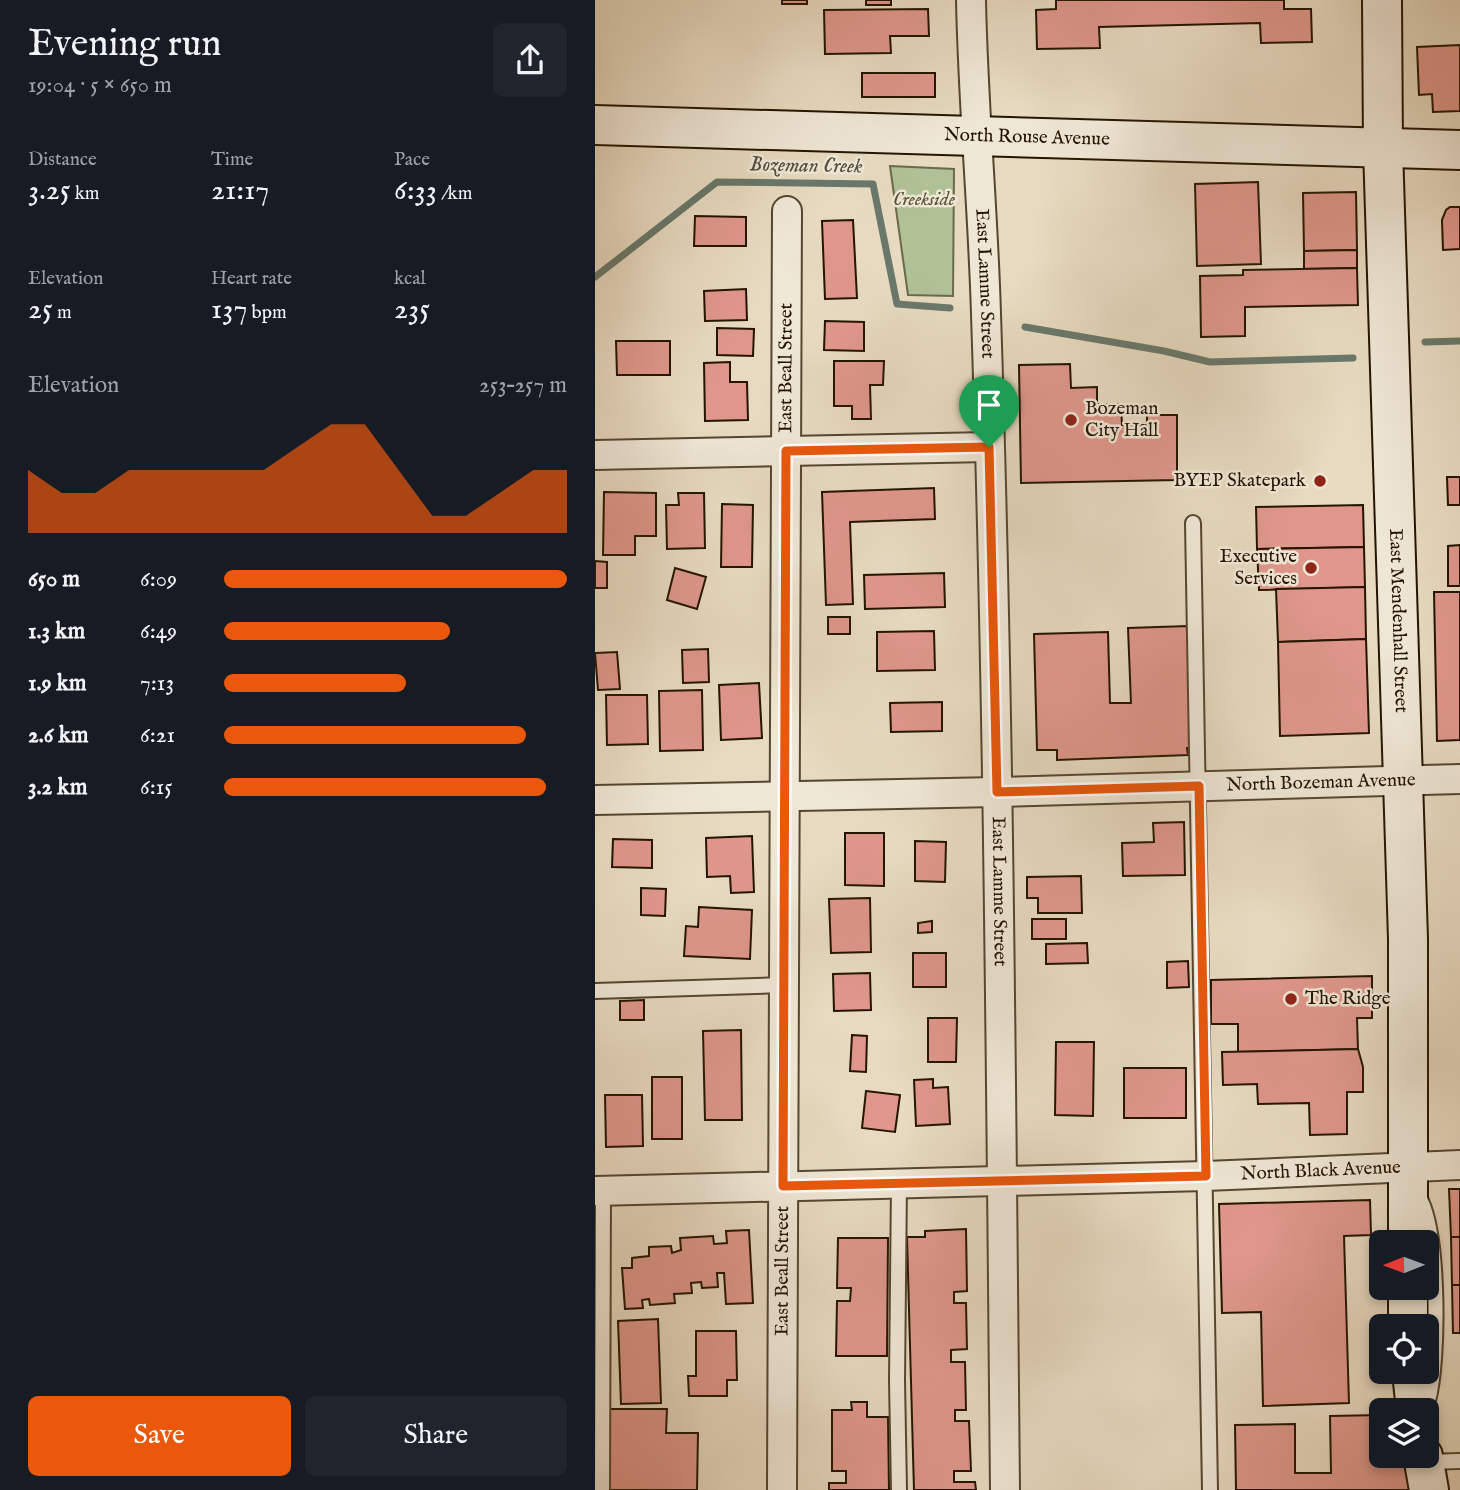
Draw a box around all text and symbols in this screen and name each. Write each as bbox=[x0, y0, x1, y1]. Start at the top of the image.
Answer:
text: Evening run bbox=[28, 21, 222, 69]
button: share bbox=[493, 23, 567, 97]
text: 19:04 · 5 × 650 m bbox=[28, 71, 172, 100]
street label: North Rouse Avenue bbox=[944, 123, 1110, 152]
text: Distance bbox=[28, 148, 97, 172]
text: Time bbox=[211, 148, 253, 172]
text: Pace bbox=[394, 148, 430, 172]
water label: Bozeman Creek bbox=[749, 152, 863, 180]
text: 3.25 bbox=[28, 172, 71, 210]
text: 21:17 bbox=[211, 172, 269, 210]
text: 6:33 bbox=[394, 172, 437, 210]
text: km bbox=[71, 182, 100, 206]
text: /km bbox=[437, 182, 472, 206]
park label: Creekside bbox=[893, 188, 956, 212]
street label: East Lamme Street bbox=[969, 208, 999, 359]
text: Elevation bbox=[28, 267, 103, 291]
text: Heart rate bbox=[211, 267, 292, 291]
text: kcal bbox=[394, 267, 426, 291]
text: 25 bbox=[28, 291, 53, 329]
text: 137 bbox=[211, 291, 247, 329]
text: 235 bbox=[394, 291, 430, 329]
text: m bbox=[53, 301, 72, 325]
text: bpm bbox=[247, 301, 287, 325]
street label: East Beall Street bbox=[774, 302, 799, 433]
text: Elevation bbox=[28, 371, 119, 400]
text: 253–257 m bbox=[479, 371, 567, 400]
pin bbox=[959, 375, 1019, 447]
icon: arrive bbox=[970, 386, 1008, 424]
place label: Bozeman City Hall bbox=[1085, 397, 1159, 443]
marker: Bozeman City Hall bbox=[1063, 412, 1079, 428]
place label: BYEP Skatepark bbox=[1173, 469, 1307, 493]
marker: BYEP Skatepark bbox=[1312, 473, 1328, 489]
street label: East Mendenhall Street bbox=[1383, 528, 1413, 714]
place label: Executive Services bbox=[1219, 545, 1297, 591]
marker: Executive Services bbox=[1303, 560, 1319, 576]
text: 650 m bbox=[28, 565, 80, 594]
text: 6:09 bbox=[140, 565, 177, 594]
text: 1.3 km bbox=[28, 617, 85, 646]
text: 6:49 bbox=[140, 617, 177, 646]
text: 1.9 km bbox=[28, 669, 87, 698]
text: 7:13 bbox=[140, 669, 174, 698]
text: 2.6 km bbox=[28, 721, 89, 750]
text: 6:21 bbox=[140, 721, 175, 750]
street label: North Bozeman Avenue bbox=[1226, 768, 1416, 798]
text: 3.2 km bbox=[28, 773, 87, 802]
text: 6:15 bbox=[140, 773, 173, 802]
street label: East Lamme Street bbox=[986, 816, 1012, 967]
place label: The Ridge bbox=[1305, 987, 1391, 1011]
marker: The Ridge bbox=[1283, 991, 1299, 1007]
street label: North Black Avenue bbox=[1240, 1156, 1402, 1186]
street label: East Beall Street bbox=[771, 1205, 795, 1336]
north arrow bbox=[1369, 1230, 1439, 1300]
map controls bbox=[1369, 1230, 1439, 1468]
button: locate bbox=[1369, 1314, 1439, 1384]
button: Save bbox=[28, 1396, 291, 1476]
button: Share bbox=[305, 1396, 567, 1476]
button: layers bbox=[1369, 1398, 1439, 1468]

